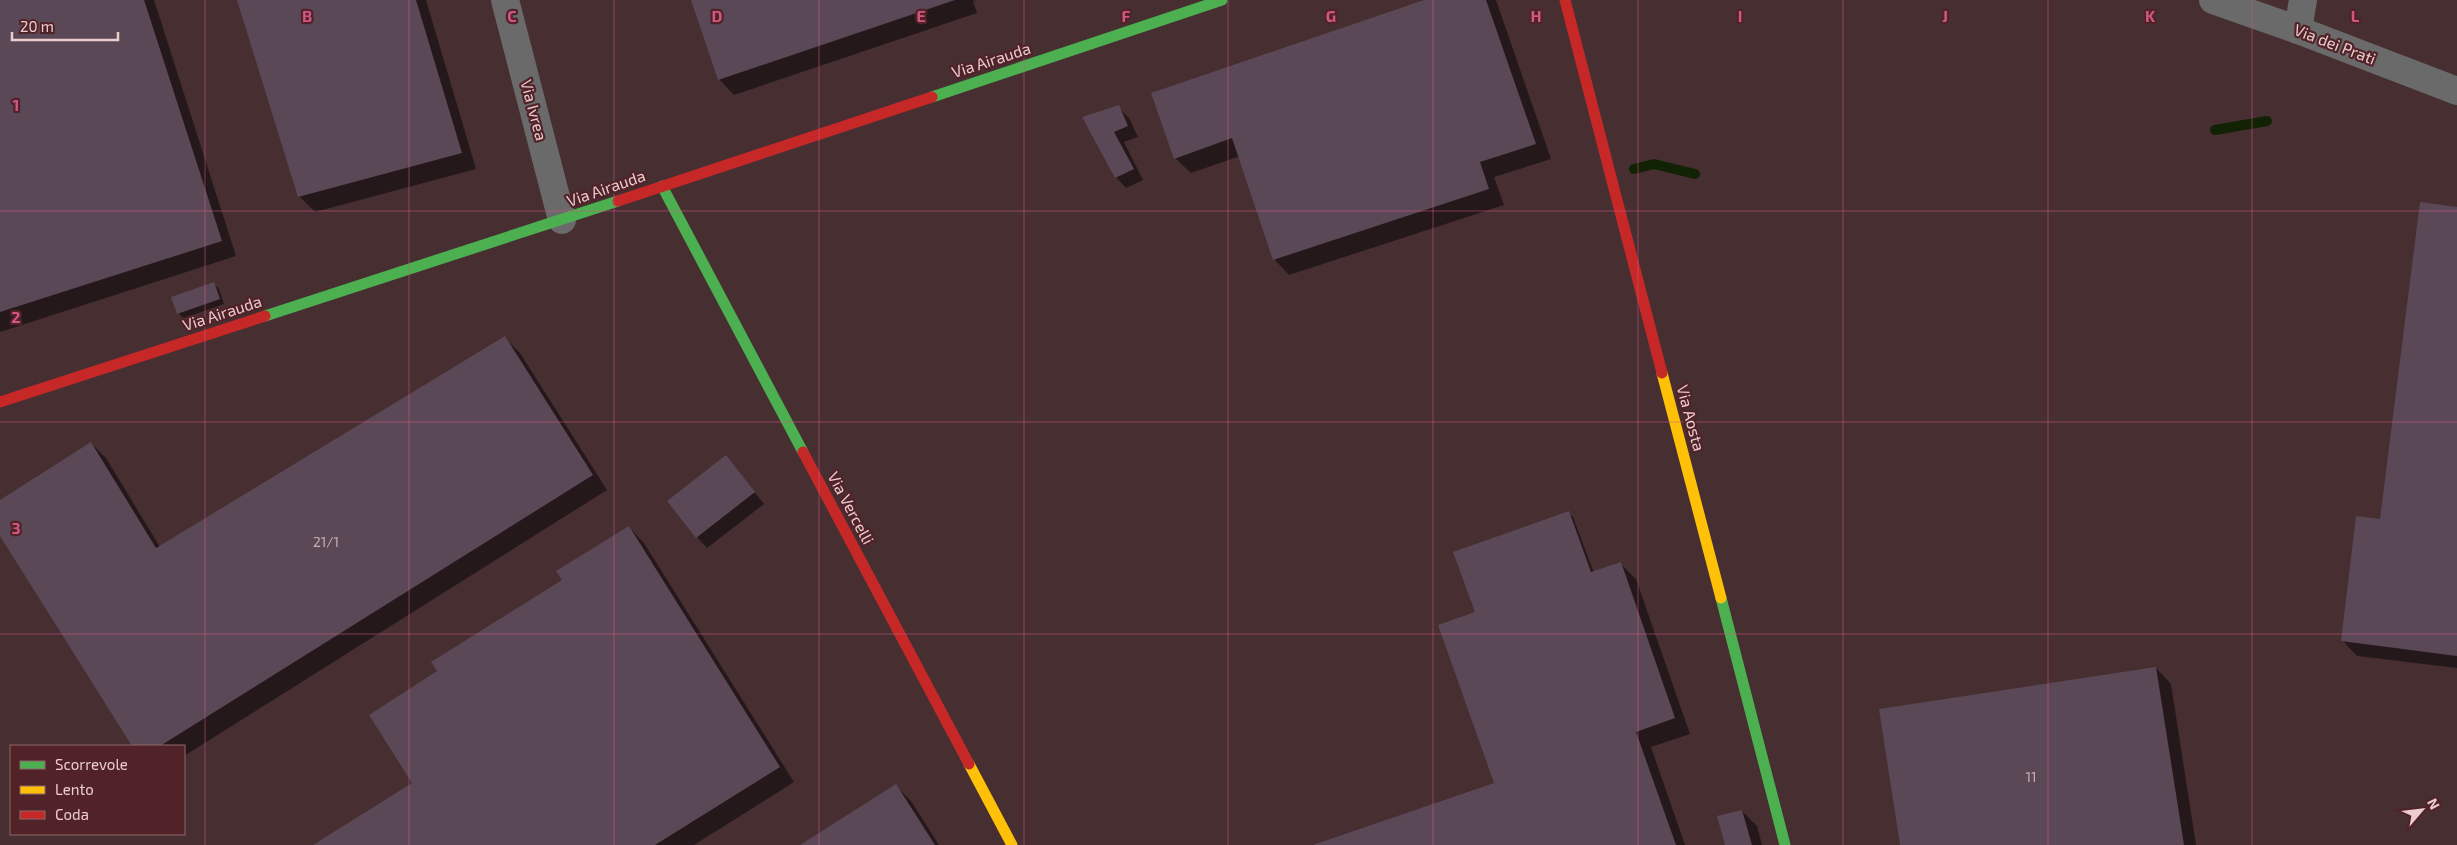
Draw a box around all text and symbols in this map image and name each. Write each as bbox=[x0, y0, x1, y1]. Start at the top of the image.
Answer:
text: B bbox=[302, 6, 312, 25]
text: C bbox=[507, 6, 517, 25]
text: D bbox=[712, 6, 723, 25]
text: E bbox=[916, 6, 926, 25]
text: F bbox=[1122, 6, 1131, 25]
text: G bbox=[1326, 6, 1336, 25]
text: H bbox=[1530, 6, 1542, 25]
text: I bbox=[1738, 6, 1742, 25]
text: J bbox=[1942, 6, 1948, 25]
text: K bbox=[2145, 6, 2156, 25]
text: L bbox=[2351, 6, 2360, 25]
scale bar bbox=[12, 10, 119, 42]
text: 20 m bbox=[20, 17, 54, 35]
street label: Via dei Prati bbox=[2292, 19, 2379, 68]
street label: Via Airauda bbox=[949, 38, 1033, 81]
street label: Via Ivrea bbox=[517, 77, 552, 142]
text: 1 bbox=[13, 95, 19, 114]
street label: Via Airauda bbox=[564, 165, 648, 210]
street label: Via Airauda bbox=[180, 291, 264, 334]
text: 2 bbox=[11, 307, 21, 326]
street label: Via Aosta bbox=[1674, 383, 1709, 453]
street label: Via Vercelli bbox=[824, 468, 878, 547]
text: 3 bbox=[11, 518, 21, 537]
house number: 21/1 bbox=[313, 533, 339, 550]
legend bbox=[10, 745, 185, 835]
text: Scorrevole bbox=[55, 755, 128, 773]
house number: 11 bbox=[2025, 768, 2037, 785]
text: Lento bbox=[55, 780, 94, 798]
north arrow bbox=[2397, 785, 2447, 835]
text: N bbox=[2424, 795, 2444, 812]
text: Coda bbox=[55, 805, 89, 823]

